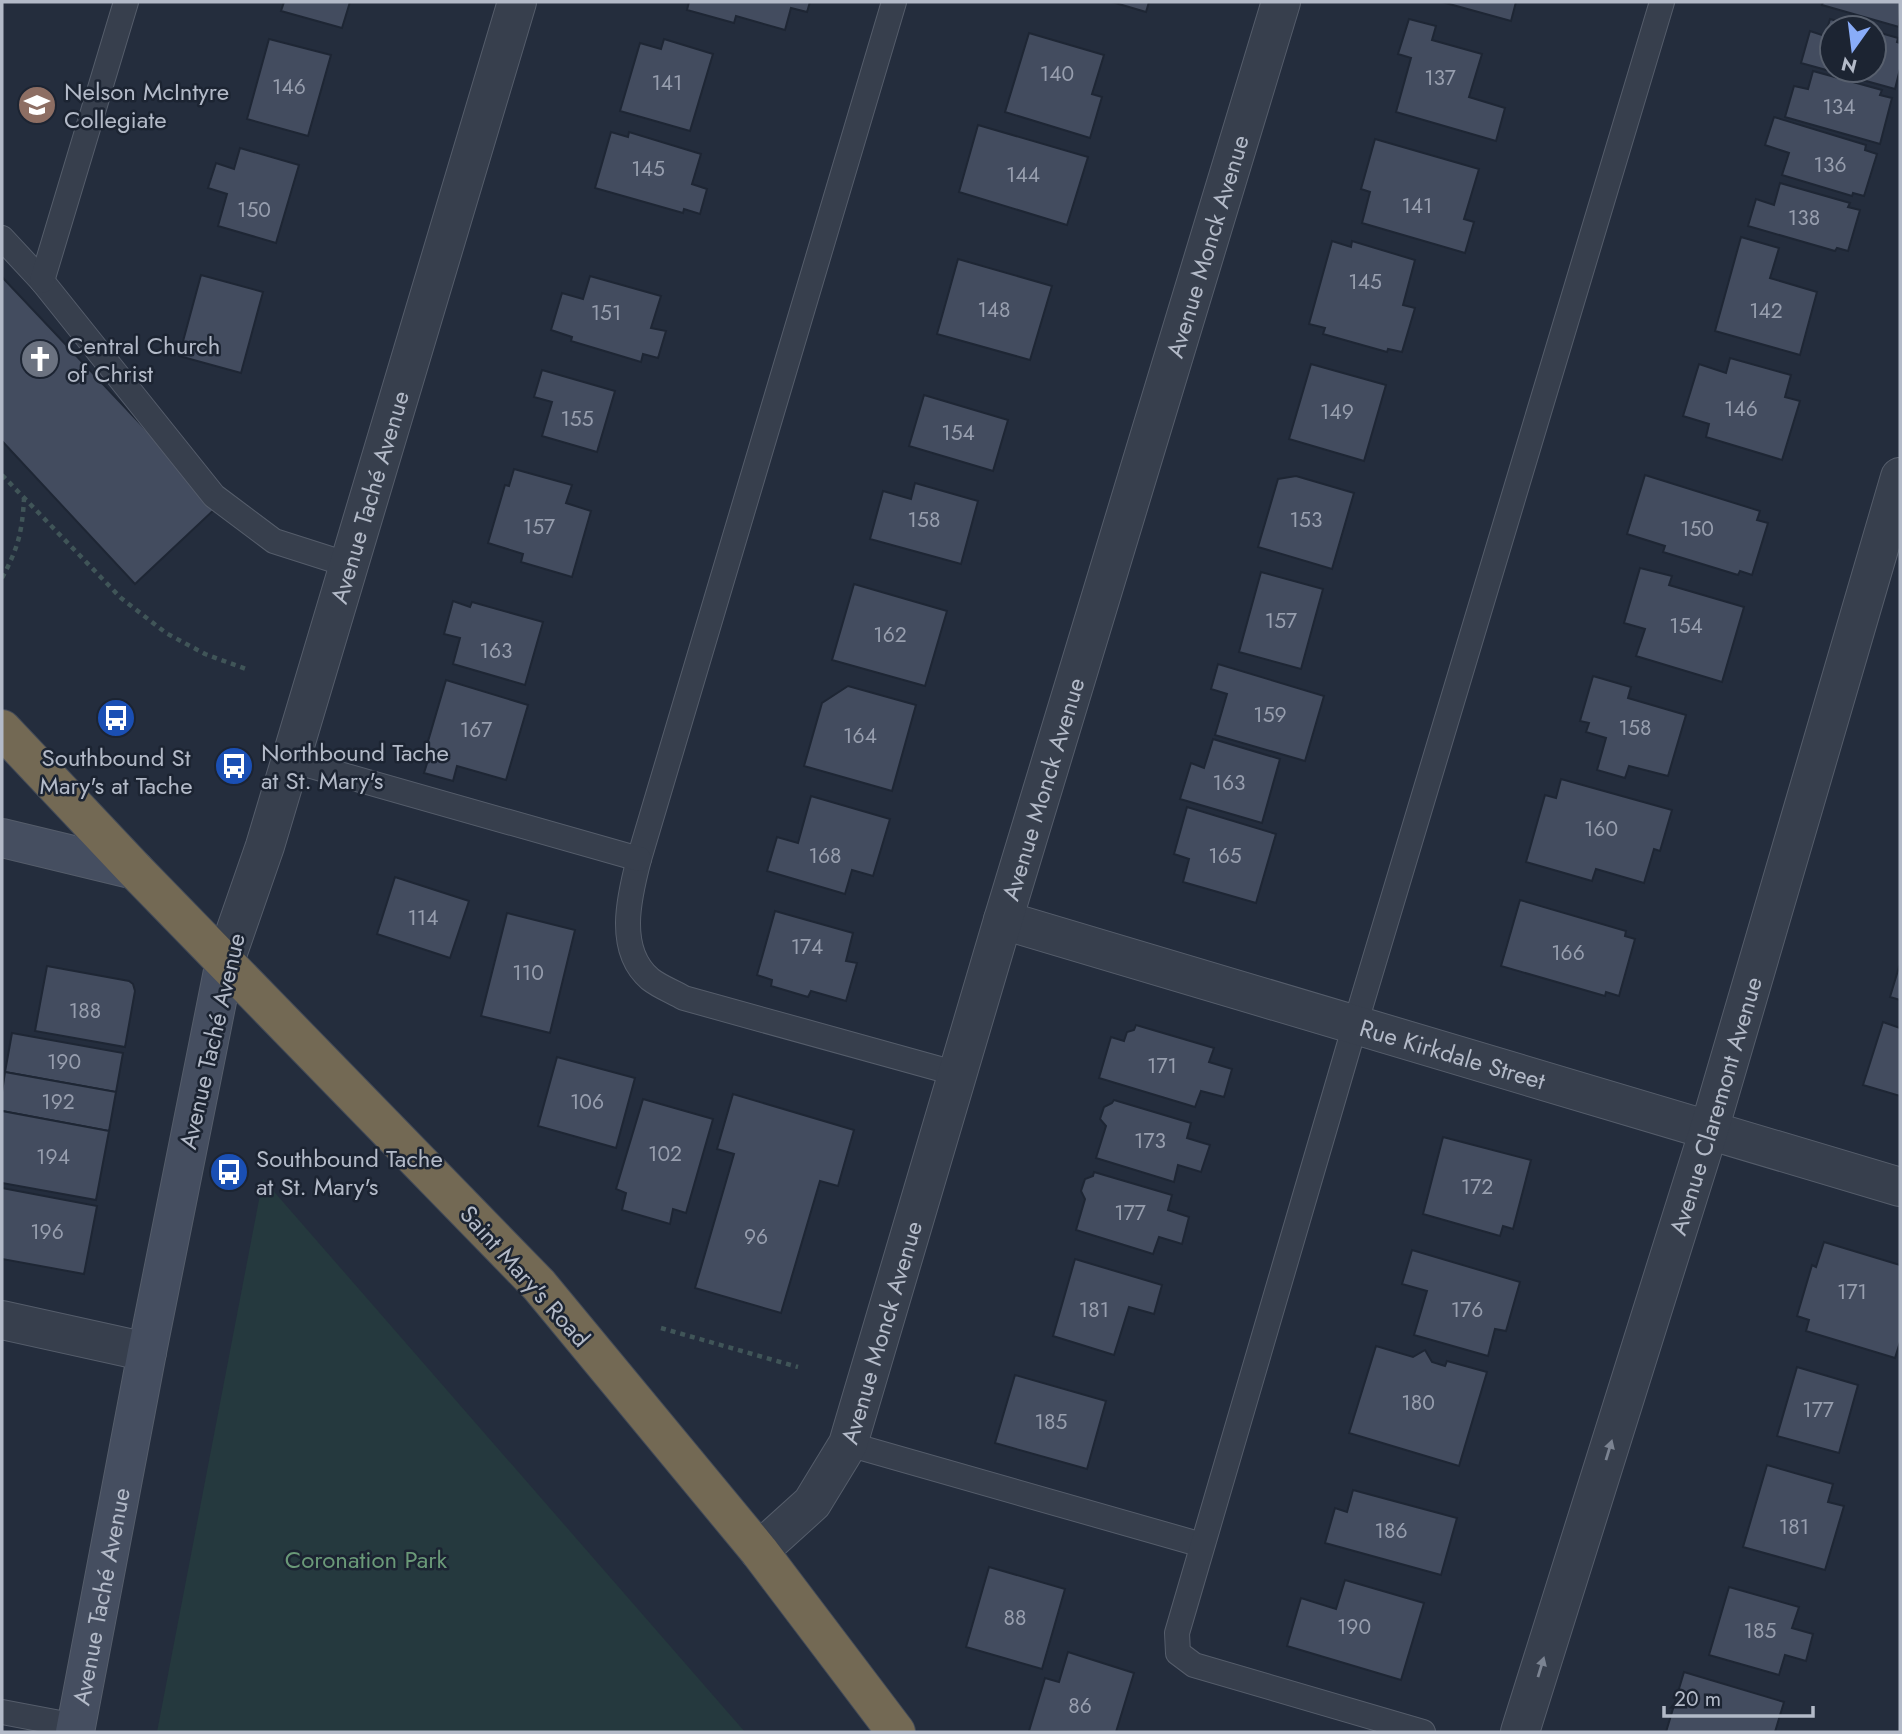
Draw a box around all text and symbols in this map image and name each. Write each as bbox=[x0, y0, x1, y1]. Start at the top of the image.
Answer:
north arrow bbox=[1818, 14, 1888, 84]
text: N bbox=[1838, 50, 1860, 80]
house number: 140 bbox=[1040, 59, 1074, 89]
house number: 137 bbox=[1424, 63, 1456, 93]
house number: 141 bbox=[651, 68, 683, 98]
house number: 146 bbox=[272, 72, 306, 102]
place label: Nelson McIntyre Collegiate bbox=[64, 74, 229, 137]
school or university icon: Nelson McIntyre Collegiate bbox=[16, 84, 58, 126]
house number: 134 bbox=[1822, 92, 1856, 122]
street label: Avenue Monck Avenue bbox=[1157, 131, 1257, 362]
house number: 136 bbox=[1813, 150, 1847, 180]
house number: 145 bbox=[631, 154, 665, 184]
house number: 144 bbox=[1006, 160, 1040, 190]
house number: 141 bbox=[1401, 191, 1433, 221]
house number: 150 bbox=[237, 195, 271, 225]
house number: 138 bbox=[1788, 203, 1820, 233]
house number: 145 bbox=[1348, 267, 1382, 297]
house number: 148 bbox=[977, 295, 1011, 325]
house number: 142 bbox=[1749, 296, 1783, 326]
house number: 151 bbox=[591, 298, 621, 328]
place label: Central Church of Christ bbox=[67, 328, 220, 391]
church icon: Central Church of Christ bbox=[19, 338, 61, 380]
street label: Avenue Taché Avenue bbox=[321, 386, 418, 608]
house number: 146 bbox=[1724, 394, 1758, 424]
house number: 149 bbox=[1320, 397, 1354, 427]
house number: 155 bbox=[560, 404, 594, 434]
house number: 154 bbox=[941, 418, 975, 448]
house number: 158 bbox=[908, 505, 940, 535]
house number: 153 bbox=[1290, 505, 1322, 535]
house number: 157 bbox=[523, 512, 555, 542]
house number: 150 bbox=[1680, 514, 1714, 544]
house number: 157 bbox=[1265, 606, 1297, 636]
house number: 154 bbox=[1669, 611, 1703, 641]
house number: 162 bbox=[873, 620, 907, 650]
house number: 163 bbox=[479, 636, 513, 666]
street label: Avenue Monck Avenue bbox=[992, 673, 1093, 905]
bus stop icon: Southbound St Mary's at Tache bbox=[95, 697, 137, 739]
house number: 159 bbox=[1253, 700, 1287, 730]
house number: 158 bbox=[1619, 713, 1651, 743]
house number: 167 bbox=[460, 715, 492, 745]
house number: 164 bbox=[843, 721, 877, 751]
place label: Northbound Tache at St. Mary's bbox=[261, 735, 449, 798]
place label: Southbound St Mary's at Tache bbox=[39, 740, 193, 803]
bus stop icon: Northbound Tache at St. Mary's bbox=[213, 745, 255, 787]
house number: 163 bbox=[1212, 768, 1246, 798]
house number: 160 bbox=[1584, 814, 1618, 844]
house number: 168 bbox=[808, 841, 842, 871]
house number: 165 bbox=[1208, 841, 1242, 871]
house number: 114 bbox=[407, 903, 439, 933]
street label: Avenue Taché Avenue bbox=[170, 930, 254, 1152]
house number: 174 bbox=[791, 932, 823, 962]
house number: 166 bbox=[1551, 938, 1585, 968]
house number: 110 bbox=[512, 958, 544, 988]
street label: Avenue Claremont Avenue bbox=[1660, 972, 1770, 1239]
house number: 188 bbox=[69, 996, 101, 1026]
street label: Rue Kirkdale Street bbox=[1356, 1010, 1550, 1098]
house number: 190 bbox=[47, 1047, 81, 1077]
house number: 171 bbox=[1147, 1051, 1177, 1081]
house number: 192 bbox=[41, 1087, 75, 1117]
house number: 106 bbox=[570, 1087, 604, 1117]
house number: 173 bbox=[1134, 1126, 1166, 1156]
house number: 102 bbox=[648, 1139, 682, 1169]
place label: Southbound Tache at St. Mary's bbox=[256, 1141, 443, 1204]
house number: 194 bbox=[36, 1142, 70, 1172]
bus stop icon: Southbound Tache at St. Mary's bbox=[208, 1151, 250, 1193]
house number: 172 bbox=[1461, 1172, 1493, 1202]
street label: Saint Mary's Road bbox=[452, 1197, 598, 1355]
house number: 177 bbox=[1114, 1198, 1146, 1228]
house number: 196 bbox=[30, 1217, 64, 1247]
street label: Avenue Monck Avenue bbox=[831, 1217, 931, 1448]
house number: 96 bbox=[744, 1222, 768, 1252]
house number: 171 bbox=[1837, 1277, 1867, 1307]
house number: 181 bbox=[1079, 1295, 1109, 1325]
house number: 176 bbox=[1451, 1295, 1483, 1325]
house number: 180 bbox=[1401, 1388, 1435, 1418]
house number: 177 bbox=[1802, 1395, 1834, 1425]
house number: 185 bbox=[1035, 1407, 1067, 1437]
one-way arrow bbox=[1604, 1439, 1615, 1460]
street label: Avenue Taché Avenue bbox=[63, 1485, 138, 1708]
house number: 181 bbox=[1779, 1512, 1809, 1542]
house number: 186 bbox=[1374, 1516, 1408, 1546]
park label: Coronation Park bbox=[285, 1542, 448, 1577]
house number: 88 bbox=[1004, 1603, 1026, 1633]
house number: 190 bbox=[1337, 1612, 1371, 1642]
house number: 185 bbox=[1744, 1616, 1776, 1646]
one-way arrow bbox=[1536, 1656, 1546, 1677]
scale bar bbox=[1664, 1674, 1813, 1718]
text: 20 m bbox=[1674, 1684, 1721, 1714]
house number: 86 bbox=[1068, 1691, 1092, 1721]

